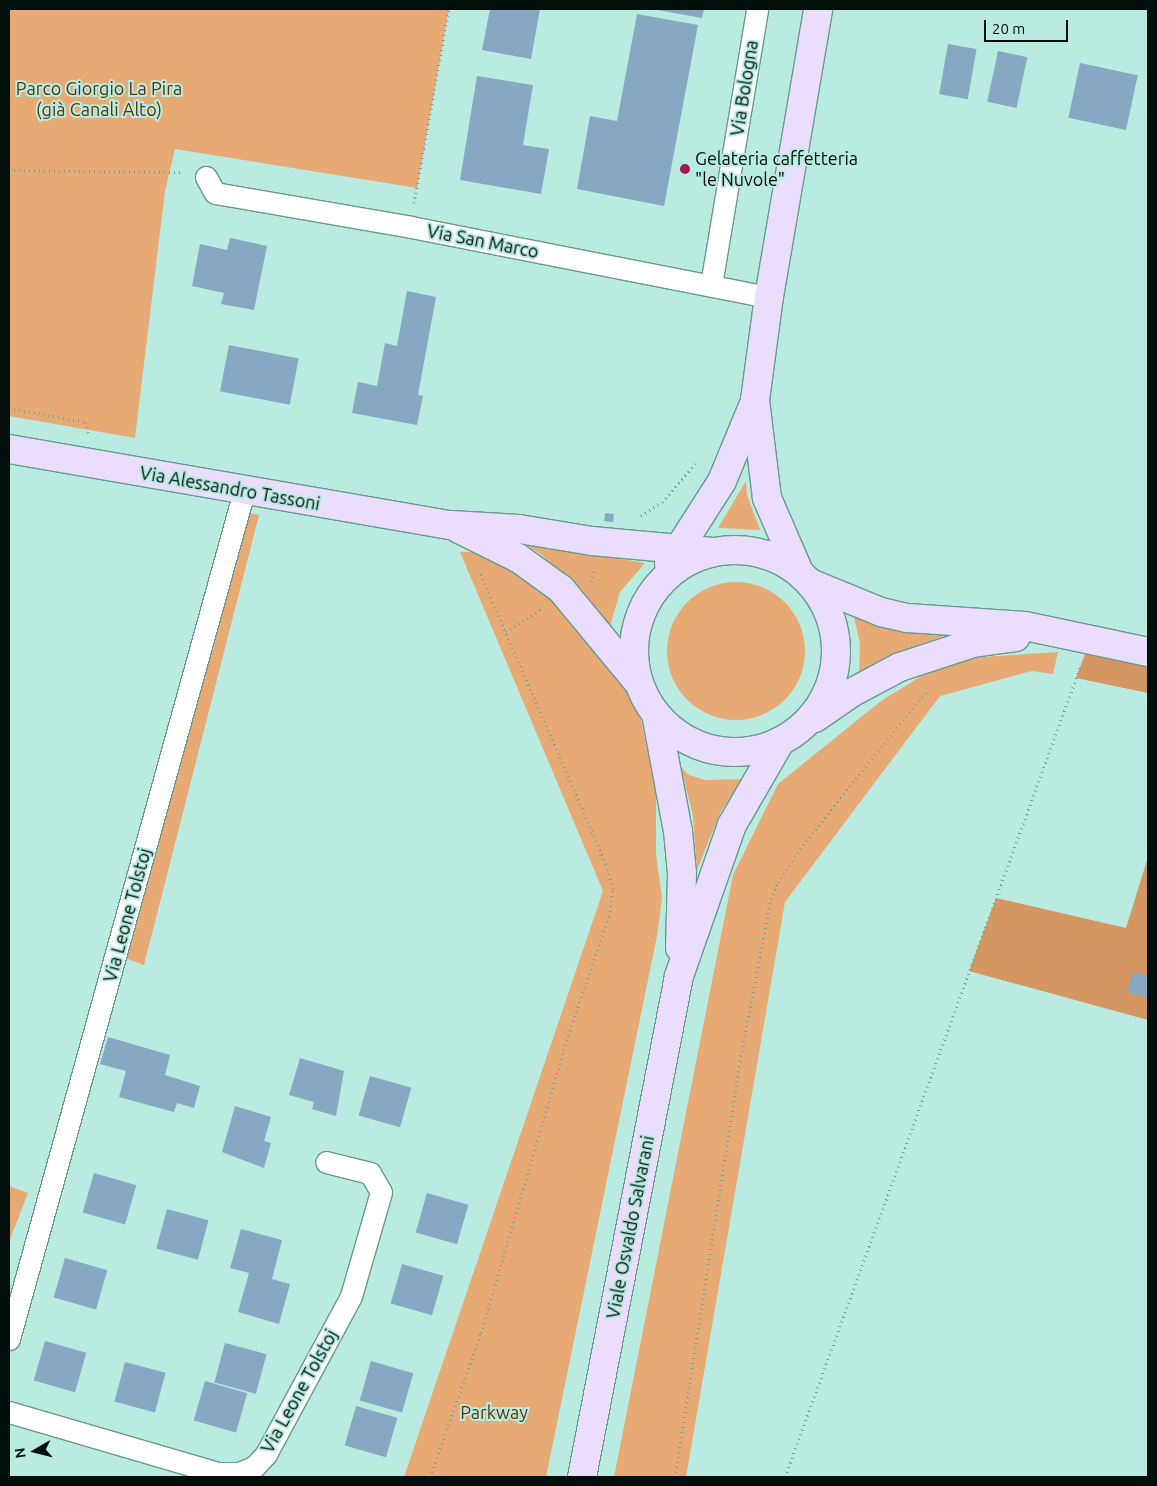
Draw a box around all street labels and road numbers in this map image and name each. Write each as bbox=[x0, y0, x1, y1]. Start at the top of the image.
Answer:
street label: Via Bologna bbox=[726, 38, 762, 138]
street label: Via San Marco bbox=[425, 220, 541, 262]
street label: Via Alessandro Tassoni bbox=[138, 462, 322, 514]
street label: Via Leone Tolstoj bbox=[99, 846, 155, 984]
street label: Viale Osvaldo Salvarani bbox=[602, 1134, 658, 1320]
street label: Via Leone Tolstoj bbox=[256, 1325, 342, 1457]

